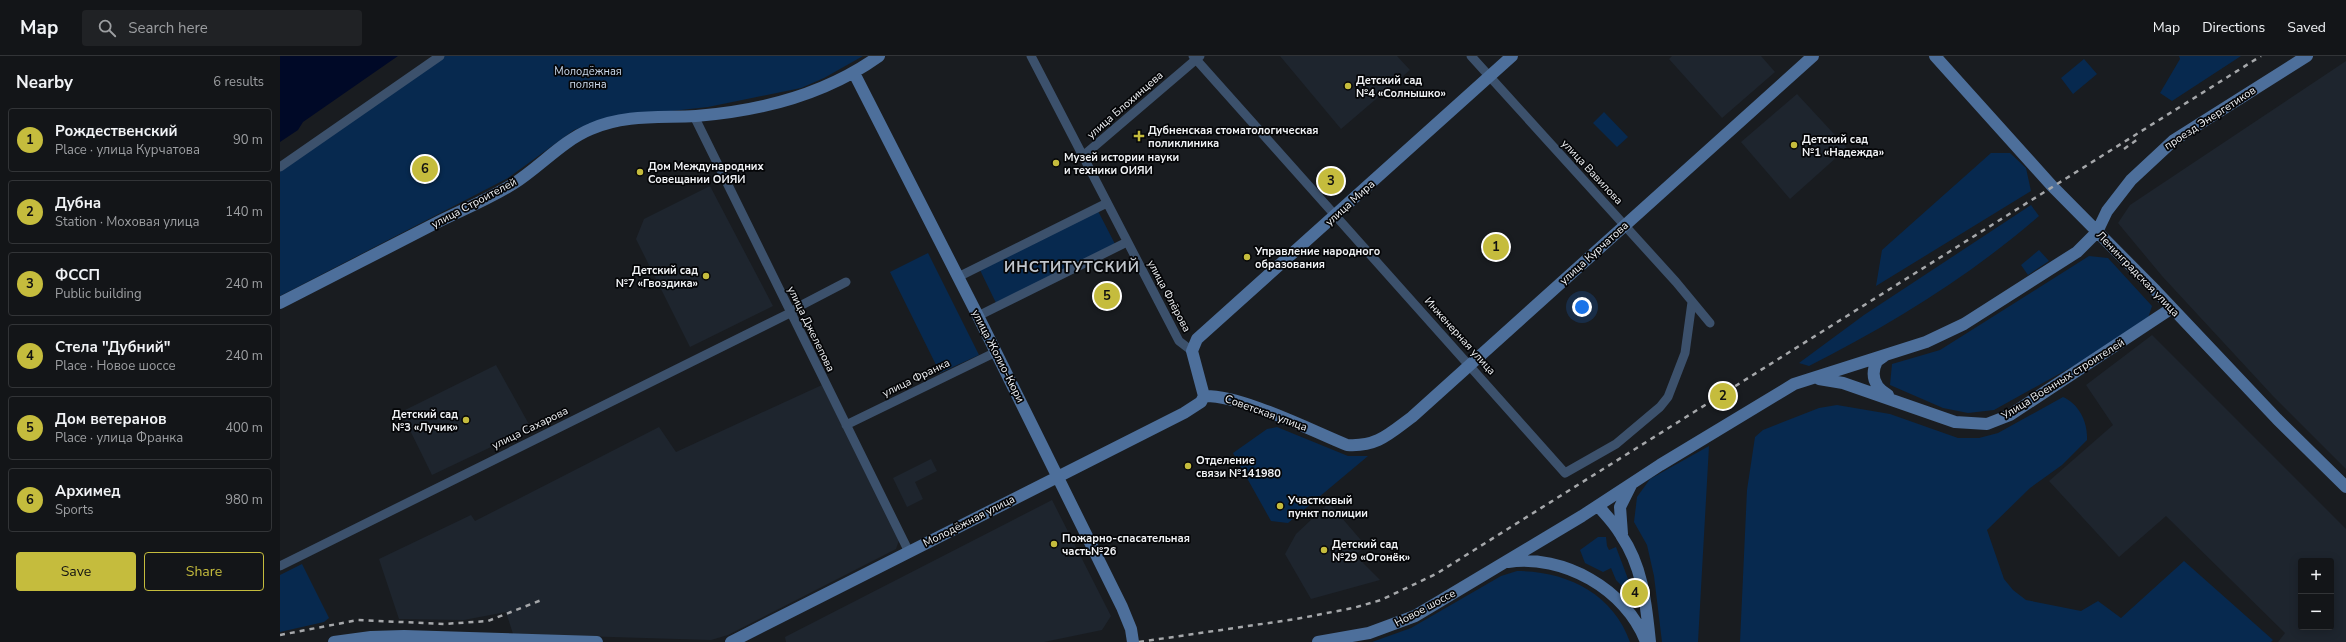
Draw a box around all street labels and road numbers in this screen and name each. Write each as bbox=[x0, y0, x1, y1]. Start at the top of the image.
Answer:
street label: улица Блохинцева bbox=[1084, 68, 1166, 142]
street label: проезд Энергетиков bbox=[2161, 83, 2259, 153]
street label: улица Вавилова bbox=[1558, 136, 1626, 208]
street label: улица Строителей bbox=[429, 174, 519, 232]
street label: улица Мира bbox=[1322, 177, 1378, 229]
street label: улица Курчатова bbox=[1556, 218, 1632, 288]
street label: Ленинградская улица bbox=[2093, 228, 2183, 320]
street label: улица Флёрова bbox=[1144, 257, 1194, 335]
street label: улица Джелепова bbox=[784, 284, 838, 374]
street label: Инженерная улица bbox=[1421, 294, 1499, 378]
street label: улица Жолио-Кюри bbox=[968, 307, 1028, 405]
street label: Улица Военных строителей bbox=[1998, 335, 2127, 424]
street label: улица Франка bbox=[880, 355, 952, 401]
street label: Советская улица bbox=[1223, 391, 1309, 435]
street label: улица Сахарова bbox=[489, 403, 571, 453]
street label: Молодёжная улица bbox=[921, 491, 1017, 551]
street label: Новое шоссе bbox=[1392, 586, 1458, 630]

